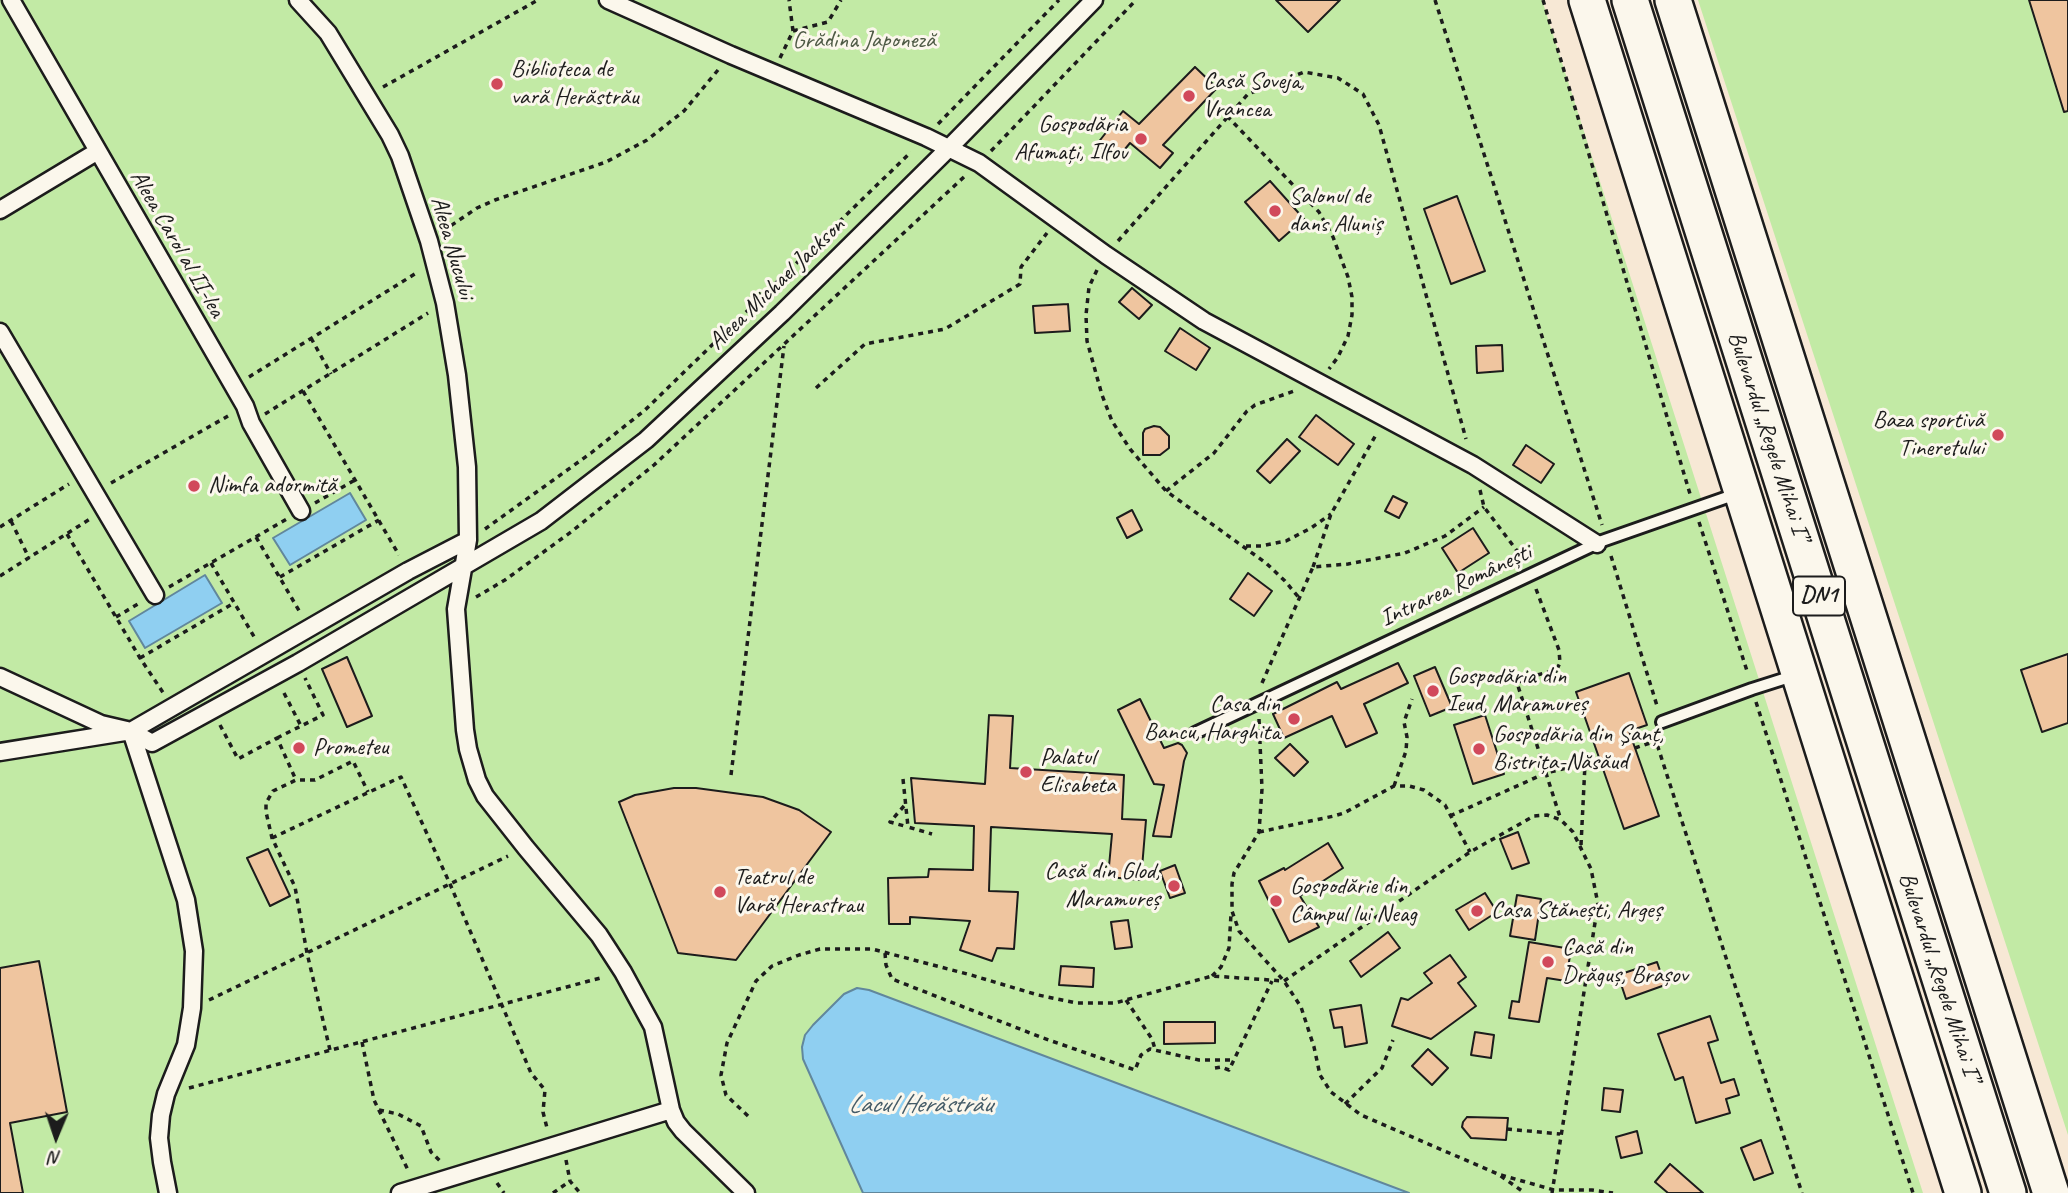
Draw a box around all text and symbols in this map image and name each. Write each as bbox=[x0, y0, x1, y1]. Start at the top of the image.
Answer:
park label: Grădina Japoneză bbox=[793, 27, 935, 55]
place label: Biblioteca de vară Herăstrău bbox=[511, 56, 639, 112]
place label: Casă Soveja, Vrancea bbox=[1203, 68, 1305, 124]
marker: Biblioteca de vară Herăstrău bbox=[489, 76, 505, 92]
marker: Casă Soveja, Vrancea bbox=[1181, 88, 1197, 104]
place label: Gospodăria Afumați, Ilfov bbox=[1014, 111, 1127, 167]
marker: Gospodăria Afumați, Ilfov bbox=[1133, 131, 1149, 147]
street label: Aleea Carol al II-lea bbox=[123, 165, 231, 323]
place label: Salonul de dans Aluniș bbox=[1289, 183, 1382, 239]
street label: Aleea Nucului bbox=[424, 193, 480, 303]
marker: Salonul de dans Aluniș bbox=[1267, 203, 1283, 219]
street label: Aleea Michael Jackson bbox=[703, 212, 851, 356]
street label: Bulevardul „Regele Mihai I” bbox=[1721, 328, 1815, 544]
place label: Baza sportivă Tineretului bbox=[1873, 407, 1984, 463]
marker: Baza sportivă Tineretului bbox=[1990, 427, 2006, 443]
place label: Nimfa adormită bbox=[208, 472, 337, 500]
marker: Nimfa adormită bbox=[186, 478, 202, 494]
street label: Intrarea Românești bbox=[1376, 538, 1536, 634]
road number: DN1 bbox=[1793, 576, 1845, 616]
place label: Gospodăria din Ieud, Maramureș bbox=[1447, 663, 1587, 719]
marker: Gospodăria din Ieud, Maramureș bbox=[1425, 683, 1441, 699]
place label: Casa din Bancu, Harghita bbox=[1144, 691, 1280, 747]
marker: Casa din Bancu, Harghita bbox=[1286, 711, 1302, 727]
place label: Gospodăria din Șanț, Bistrița-Năsăud bbox=[1493, 721, 1664, 777]
place label: Prometeu bbox=[313, 734, 388, 762]
marker: Prometeu bbox=[291, 740, 307, 756]
marker: Gospodăria din Șanț, Bistrița-Năsăud bbox=[1471, 741, 1487, 757]
place label: Palatul Elisabeta bbox=[1040, 744, 1116, 800]
marker: Palatul Elisabeta bbox=[1018, 764, 1034, 780]
place label: Casă din Glod, Maramureș bbox=[1045, 858, 1160, 914]
place label: Teatrul de Vară Herastrau bbox=[734, 864, 863, 920]
street label: Bulevardul „Regele Mihai I” bbox=[1892, 869, 1986, 1085]
place label: Gospodărie din Câmpul lui Neag bbox=[1290, 873, 1417, 929]
marker: Casă din Glod, Maramureș bbox=[1166, 878, 1182, 894]
marker: Teatrul de Vară Herastrau bbox=[712, 884, 728, 900]
marker: Gospodărie din Câmpul lui Neag bbox=[1268, 893, 1284, 909]
place label: Casa Stănești, Argeș bbox=[1491, 897, 1662, 925]
marker: Casa Stănești, Argeș bbox=[1469, 903, 1485, 919]
place label: Casă din Drăguș, Brașov bbox=[1562, 934, 1688, 990]
marker: Casă din Drăguș, Brașov bbox=[1540, 954, 1556, 970]
water label: Lacul Herăstrău bbox=[848, 1089, 992, 1121]
north arrow bbox=[21, 1102, 91, 1172]
text: N bbox=[49, 1146, 62, 1170]

